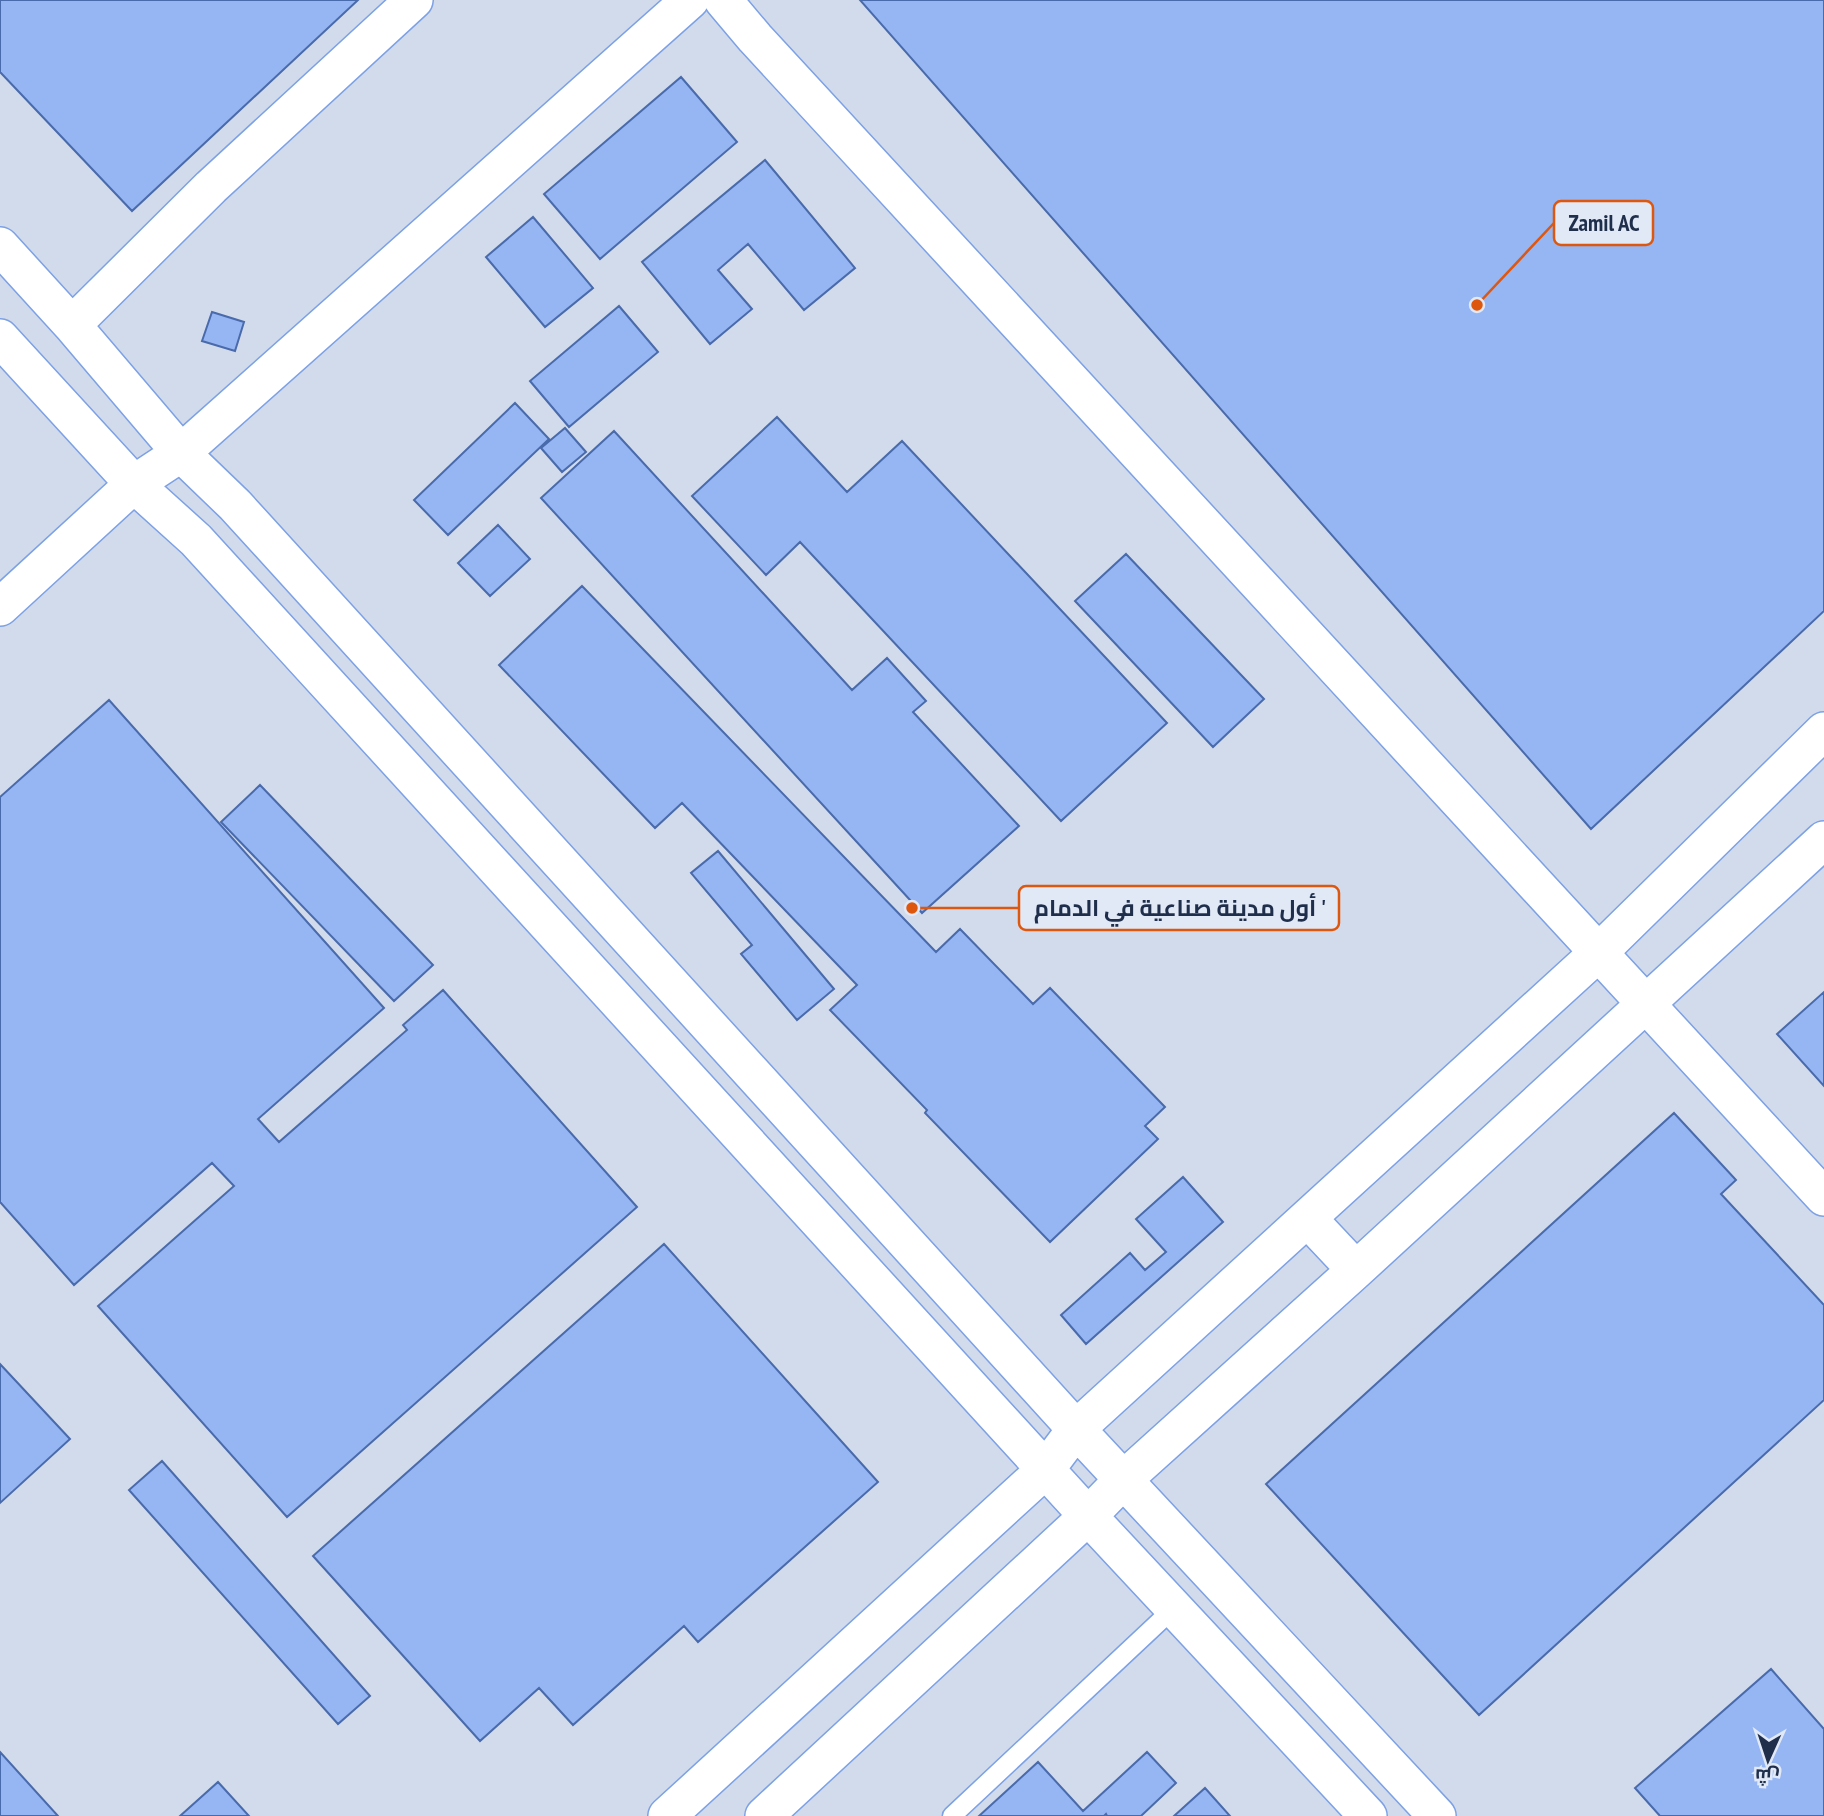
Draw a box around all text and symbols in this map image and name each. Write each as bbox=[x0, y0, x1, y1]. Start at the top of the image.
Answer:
callout: Zamil AC bbox=[1554, 201, 1653, 245]
text: Zamil AC bbox=[1569, 208, 1640, 237]
callout: أول مدينة صناعية في الدمام ' bbox=[1019, 886, 1339, 930]
text: أول مدينة صناعية في الدمام ' bbox=[1034, 893, 1326, 927]
north arrow bbox=[1733, 1725, 1803, 1795]
text: ش bbox=[1754, 1764, 1780, 1790]

